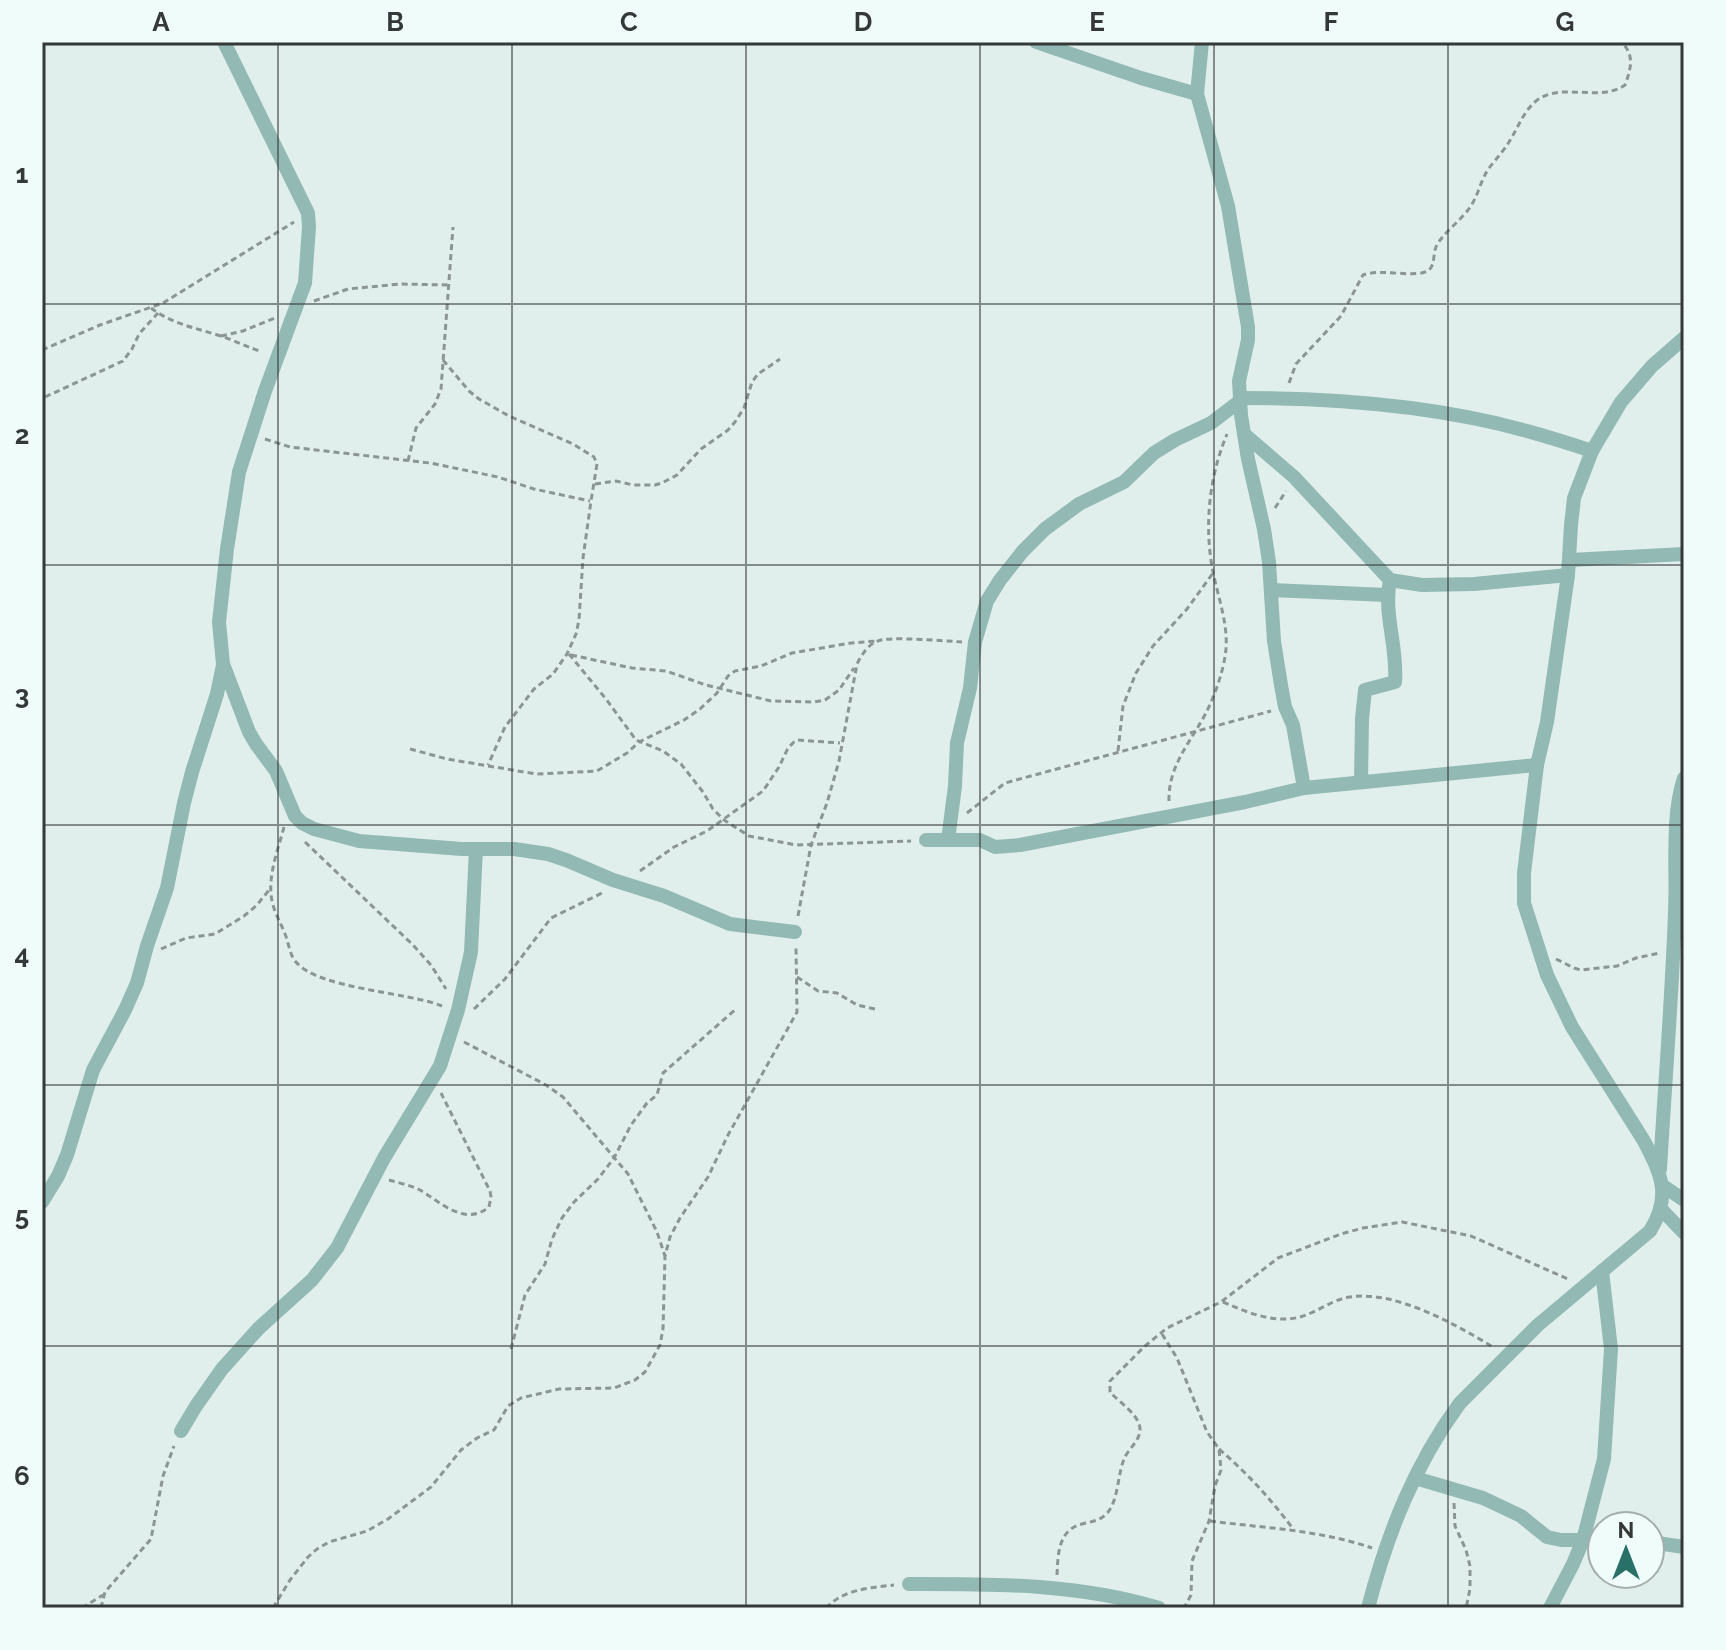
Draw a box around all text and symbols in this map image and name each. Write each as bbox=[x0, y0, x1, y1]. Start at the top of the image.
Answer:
text: A bbox=[152, 7, 170, 37]
text: B bbox=[386, 7, 404, 37]
text: C bbox=[620, 7, 638, 37]
text: D bbox=[854, 7, 872, 37]
text: E bbox=[1089, 7, 1105, 37]
text: F bbox=[1324, 7, 1339, 37]
text: G bbox=[1556, 7, 1574, 37]
text: 1 bbox=[16, 159, 29, 189]
text: 2 bbox=[15, 420, 29, 450]
text: 3 bbox=[15, 680, 29, 710]
text: 4 bbox=[15, 940, 29, 970]
text: 5 bbox=[15, 1201, 29, 1231]
text: 6 bbox=[14, 1461, 30, 1491]
north arrow bbox=[1586, 1510, 1666, 1590]
text: N bbox=[1618, 1517, 1634, 1543]

